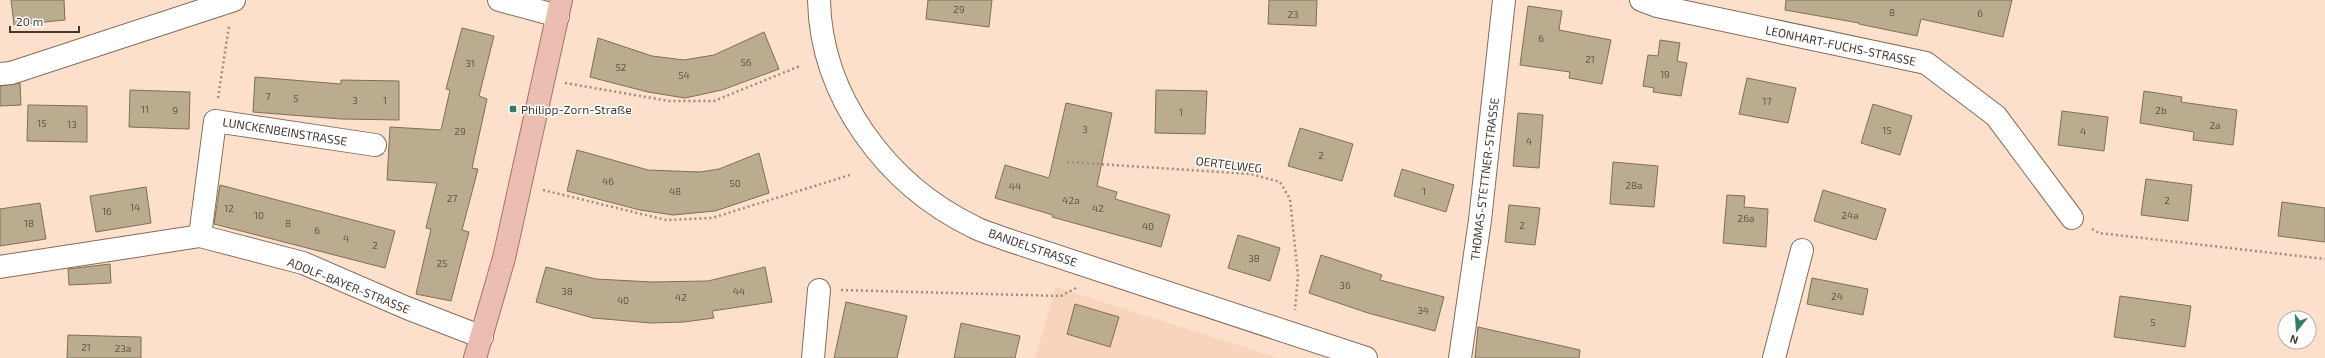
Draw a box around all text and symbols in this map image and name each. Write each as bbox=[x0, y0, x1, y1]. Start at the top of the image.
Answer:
house number: 29 bbox=[953, 3, 965, 15]
house number: 8 bbox=[1889, 6, 1895, 18]
house number: 6 bbox=[1977, 7, 1983, 19]
scale bar bbox=[10, 8, 79, 34]
house number: 23 bbox=[1287, 8, 1299, 20]
text: 20 m bbox=[16, 14, 43, 28]
street label: LEONHART-FUCHS-STRASSE bbox=[1764, 22, 1918, 68]
house number: 6 bbox=[1538, 32, 1544, 44]
house number: 21 bbox=[1585, 53, 1595, 65]
house number: 56 bbox=[740, 56, 752, 68]
house number: 31 bbox=[465, 57, 475, 69]
house number: 52 bbox=[616, 61, 627, 73]
house number: 19 bbox=[1660, 68, 1670, 80]
house number: 54 bbox=[678, 69, 690, 81]
house number: 7 bbox=[265, 90, 271, 102]
house number: 5 bbox=[293, 92, 299, 104]
house number: 3 bbox=[352, 94, 358, 106]
house number: 1 bbox=[383, 94, 387, 106]
house number: 17 bbox=[1762, 95, 1772, 107]
street label: THOMAS-STETTNER-STRASSE bbox=[1467, 97, 1501, 261]
place label: Philipp-Zorn-Straße bbox=[521, 102, 632, 116]
house number: 11 bbox=[141, 103, 149, 115]
house number: 9 bbox=[172, 104, 178, 116]
marker: Philipp-Zorn-Straße bbox=[508, 104, 518, 114]
house number: 2b bbox=[2155, 104, 2167, 116]
house number: 1 bbox=[1179, 106, 1183, 118]
street label: LUNCKENBEINSTRASSE bbox=[222, 114, 349, 148]
house number: 15 bbox=[37, 117, 47, 129]
house number: 13 bbox=[67, 118, 77, 130]
house number: 2a bbox=[2209, 119, 2221, 131]
house number: 3 bbox=[1082, 123, 1088, 135]
house number: 15 bbox=[1882, 124, 1892, 136]
house number: 29 bbox=[454, 125, 466, 137]
house number: 4 bbox=[2080, 125, 2086, 137]
house number: 4 bbox=[1526, 135, 1532, 147]
house number: 2 bbox=[1318, 149, 1324, 161]
street label: OERTELWEG bbox=[1195, 153, 1263, 175]
house number: 46 bbox=[602, 175, 614, 187]
house number: 50 bbox=[729, 177, 741, 189]
house number: 28a bbox=[1625, 179, 1643, 191]
house number: 44 bbox=[1009, 180, 1021, 192]
house number: 48 bbox=[669, 185, 681, 197]
house number: 1 bbox=[1422, 185, 1426, 197]
house number: 27 bbox=[447, 192, 457, 204]
house number: 42a bbox=[1062, 194, 1080, 206]
house number: 2 bbox=[2164, 194, 2170, 206]
house number: 14 bbox=[130, 201, 140, 213]
house number: 12 bbox=[224, 202, 234, 214]
house number: 42 bbox=[1092, 202, 1104, 214]
house number: 16 bbox=[102, 205, 112, 217]
house number: 10 bbox=[254, 209, 264, 221]
house number: 24a bbox=[1841, 209, 1859, 221]
house number: 26a bbox=[1738, 212, 1754, 224]
house number: 18 bbox=[24, 217, 34, 229]
house number: 8 bbox=[285, 217, 291, 229]
house number: 2 bbox=[1519, 219, 1525, 231]
house number: 40 bbox=[1142, 220, 1154, 232]
house number: 6 bbox=[314, 224, 320, 236]
street label: BANDELSTRASSE bbox=[987, 225, 1079, 269]
house number: 4 bbox=[343, 232, 349, 244]
house number: 2 bbox=[372, 239, 378, 251]
house number: 38 bbox=[1248, 252, 1260, 264]
street label: ADOLF-BAYER-STRASSE bbox=[286, 254, 412, 316]
house number: 25 bbox=[437, 257, 447, 269]
house number: 36 bbox=[1339, 279, 1351, 291]
house number: 38 bbox=[561, 285, 573, 297]
house number: 44 bbox=[733, 285, 745, 297]
house number: 24 bbox=[1831, 290, 1843, 302]
house number: 42 bbox=[675, 291, 687, 303]
house number: 40 bbox=[617, 294, 629, 306]
house number: 34 bbox=[1417, 304, 1429, 316]
north arrow bbox=[2277, 310, 2317, 350]
house number: 5 bbox=[2150, 316, 2156, 328]
text: N bbox=[2288, 333, 2300, 347]
house number: 21 bbox=[81, 341, 91, 353]
house number: 23a bbox=[115, 342, 131, 354]

